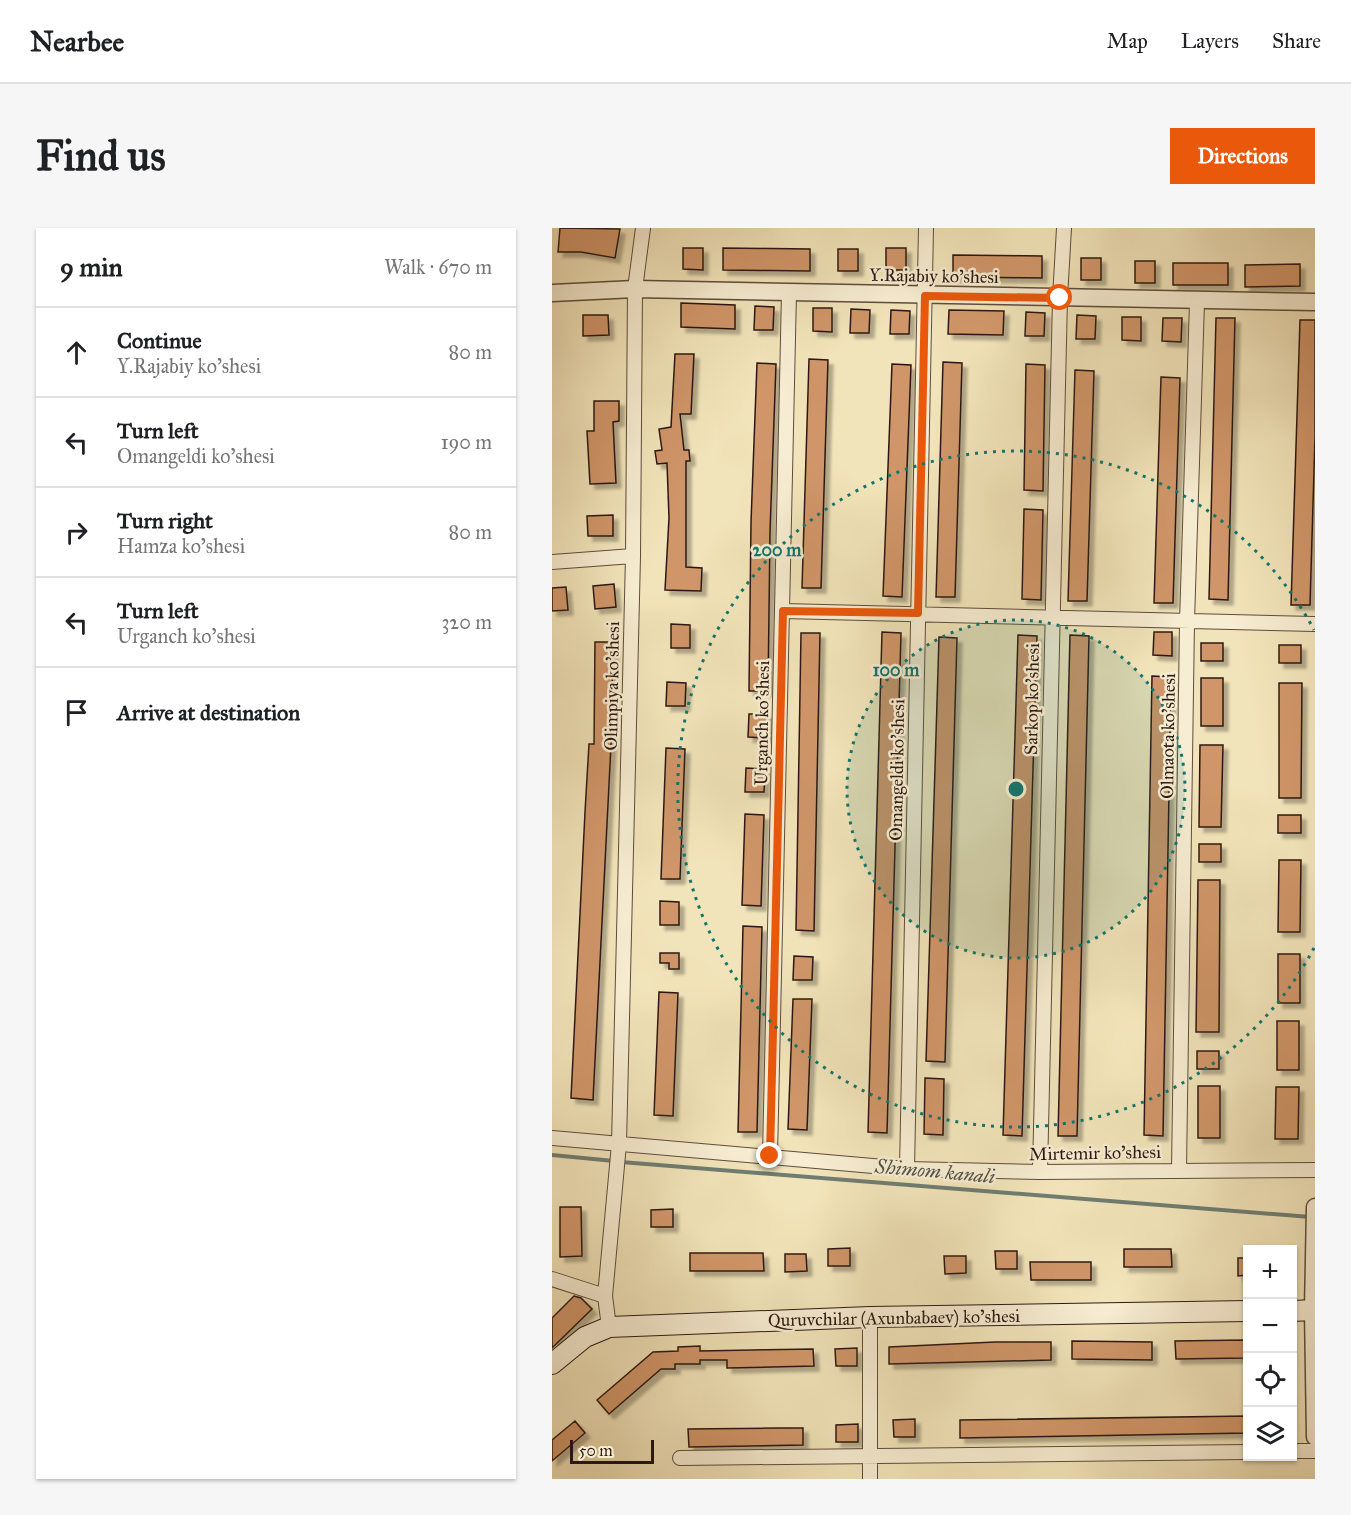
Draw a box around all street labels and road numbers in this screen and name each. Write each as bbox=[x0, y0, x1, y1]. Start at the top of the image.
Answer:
street label: Y.Rajabiy ko'shesi bbox=[869, 264, 999, 288]
street label: Olimpiya ko'shesi bbox=[600, 621, 624, 751]
street label: Sarkop ko'shesi bbox=[1020, 643, 1044, 755]
street label: Urganch ko'shesi bbox=[750, 660, 775, 786]
street label: Olmaota ko'shesi bbox=[1156, 673, 1180, 799]
street label: Omangeldi ko'shesi bbox=[885, 699, 910, 841]
street label: Mirtemir ko'shesi bbox=[1029, 1141, 1161, 1165]
street label: Quruvchilar (Axunbabaev) ko'shesi bbox=[768, 1305, 1020, 1332]

